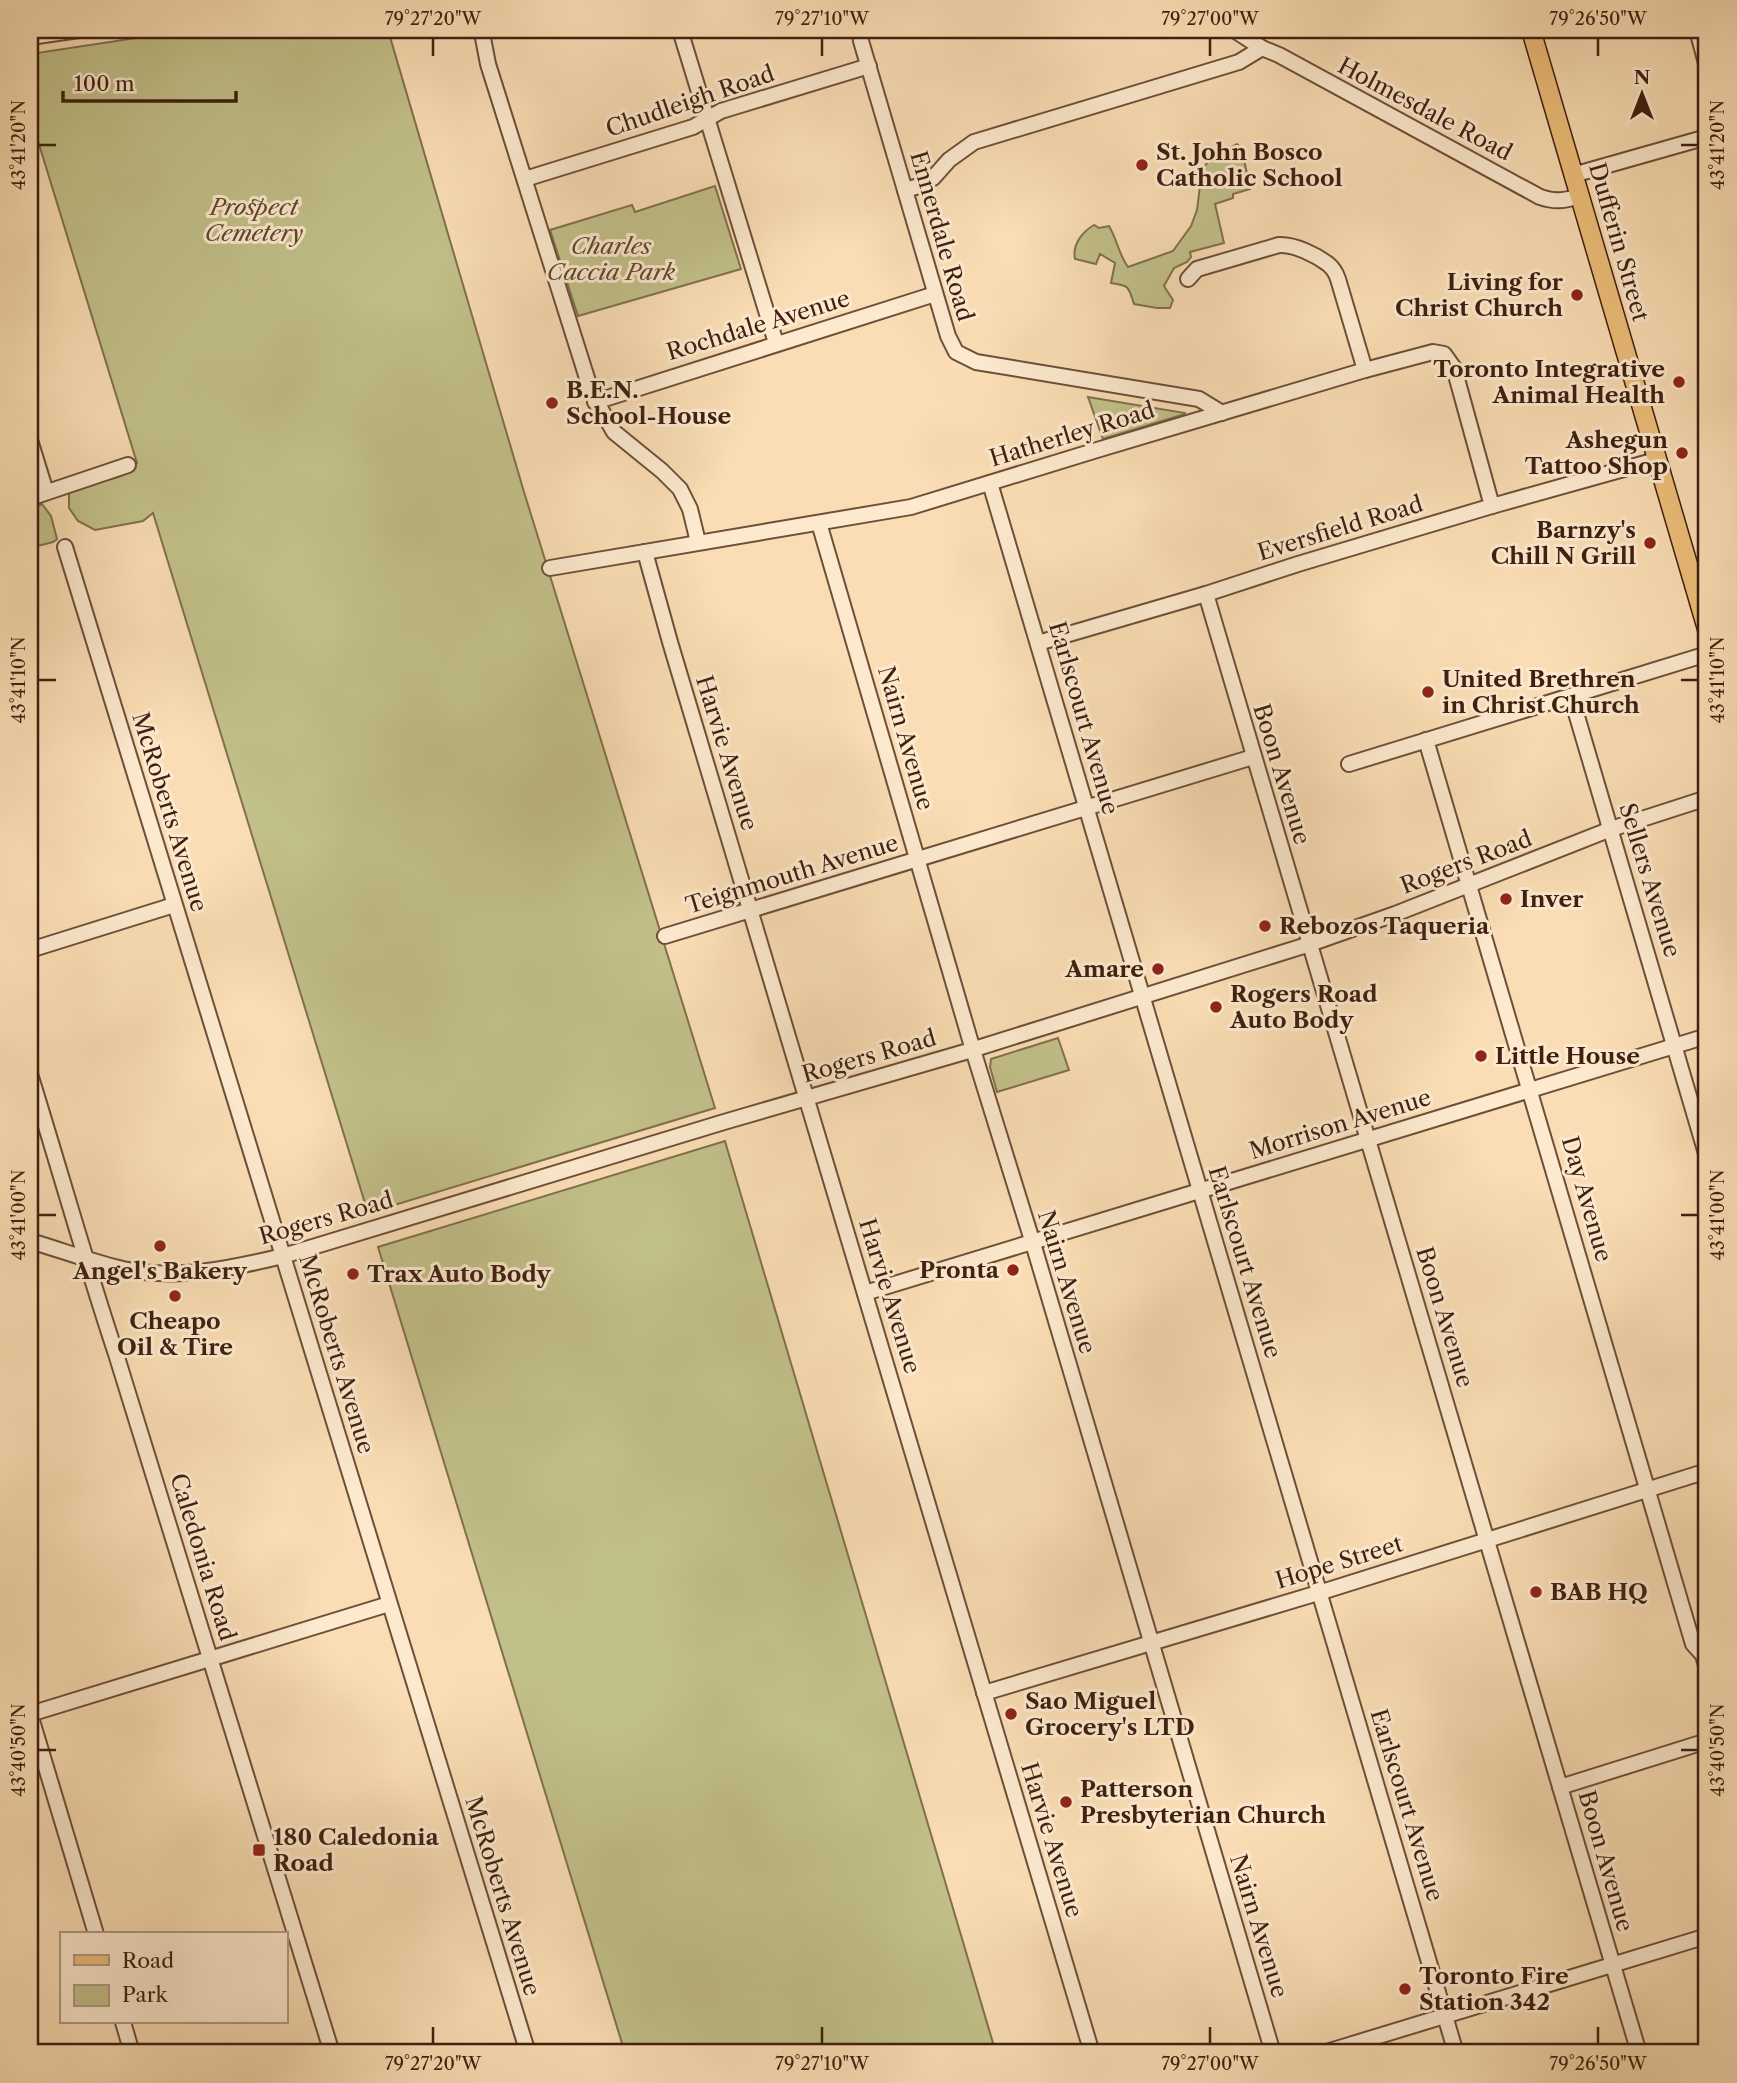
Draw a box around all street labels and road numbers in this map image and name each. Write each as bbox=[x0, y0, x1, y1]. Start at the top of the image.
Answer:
street label: Holmesdale Road bbox=[1333, 51, 1517, 167]
street label: Chudleigh Road bbox=[602, 59, 778, 143]
street label: Ennerdale Road bbox=[904, 148, 980, 324]
street label: Dufferin Street bbox=[1583, 159, 1655, 325]
street label: Rochdale Avenue bbox=[663, 284, 853, 366]
street label: Hatherley Road bbox=[986, 396, 1158, 472]
street label: Eversfield Road bbox=[1254, 490, 1426, 566]
street label: Earlscourt Avenue bbox=[1043, 618, 1125, 818]
street label: Nairn Avenue bbox=[872, 663, 940, 813]
street label: Harvie Avenue bbox=[690, 672, 764, 834]
street label: Boon Avenue bbox=[1247, 700, 1317, 848]
street label: McRoberts Avenue bbox=[126, 709, 214, 915]
street label: Sellers Avenue bbox=[1613, 799, 1687, 961]
street label: Rogers Road bbox=[1396, 824, 1536, 900]
street label: Teignmouth Avenue bbox=[682, 828, 902, 920]
street label: Rogers Road bbox=[799, 1023, 939, 1089]
street label: Morrison Avenue bbox=[1246, 1083, 1434, 1165]
street label: Day Avenue bbox=[1556, 1133, 1618, 1265]
street label: Earlscourt Avenue bbox=[1202, 1162, 1288, 1362]
street label: Rogers Road bbox=[256, 1185, 396, 1251]
street label: Nairn Avenue bbox=[1032, 1207, 1102, 1357]
street label: Harvie Avenue bbox=[853, 1215, 927, 1377]
street label: Boon Avenue bbox=[1410, 1243, 1480, 1391]
street label: McRoberts Avenue bbox=[293, 1251, 381, 1457]
street label: Caledonia Road bbox=[164, 1470, 242, 1644]
street label: Hope Street bbox=[1272, 1529, 1406, 1595]
street label: Earlscourt Avenue bbox=[1364, 1705, 1450, 1905]
street label: Harvie Avenue bbox=[1015, 1759, 1089, 1921]
street label: Boon Avenue bbox=[1572, 1787, 1640, 1935]
street label: McRoberts Avenue bbox=[459, 1793, 547, 1999]
street label: Nairn Avenue bbox=[1224, 1851, 1294, 2001]

